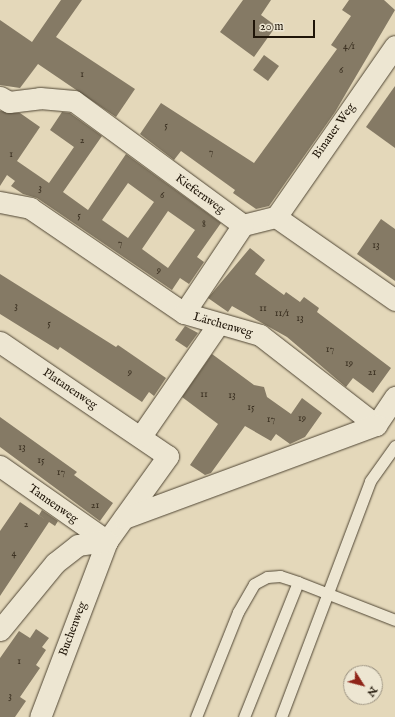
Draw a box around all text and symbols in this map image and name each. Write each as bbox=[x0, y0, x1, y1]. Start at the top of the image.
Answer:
scale bar bbox=[255, 12, 317, 38]
text: 20 m bbox=[260, 19, 283, 34]
house number: 4/1 bbox=[343, 41, 355, 53]
house number: 6 bbox=[339, 65, 343, 77]
house number: 1 bbox=[80, 69, 84, 81]
street label: Binauer Weg bbox=[310, 101, 358, 161]
house number: 5 bbox=[164, 120, 168, 132]
house number: 2 bbox=[80, 135, 84, 147]
house number: 7 bbox=[209, 147, 213, 159]
house number: 1 bbox=[9, 149, 13, 161]
street label: Kiefernweg bbox=[172, 171, 228, 217]
house number: 3 bbox=[38, 183, 42, 195]
house number: 6 bbox=[160, 190, 164, 202]
house number: 5 bbox=[77, 210, 81, 222]
house number: 8 bbox=[202, 219, 206, 231]
house number: 7 bbox=[118, 238, 122, 250]
house number: 13 bbox=[372, 240, 380, 252]
house number: 9 bbox=[157, 265, 161, 277]
house number: 3 bbox=[14, 301, 18, 313]
house number: 11 bbox=[259, 303, 267, 315]
house number: 11/1 bbox=[275, 308, 289, 320]
street label: Lärchenweg bbox=[192, 310, 254, 340]
house number: 13 bbox=[296, 313, 304, 325]
house number: 5 bbox=[47, 318, 51, 330]
house number: 17 bbox=[326, 344, 334, 356]
house number: 19 bbox=[345, 358, 353, 370]
street label: Platanenweg bbox=[40, 365, 100, 413]
house number: 9 bbox=[128, 367, 132, 379]
house number: 21 bbox=[368, 367, 376, 379]
house number: 11 bbox=[200, 389, 208, 401]
house number: 13 bbox=[228, 390, 236, 402]
house number: 15 bbox=[247, 402, 255, 414]
house number: 19 bbox=[298, 413, 306, 425]
house number: 17 bbox=[267, 414, 275, 426]
house number: 13 bbox=[18, 442, 26, 454]
house number: 15 bbox=[37, 455, 45, 467]
house number: 17 bbox=[57, 467, 65, 479]
street label: Tannenweg bbox=[25, 482, 81, 526]
house number: 21 bbox=[91, 500, 99, 512]
house number: 2 bbox=[24, 519, 28, 531]
house number: 4 bbox=[12, 548, 16, 560]
street label: Buchenweg bbox=[56, 600, 90, 658]
house number: 1 bbox=[17, 656, 21, 668]
north arrow bbox=[343, 665, 383, 705]
text: N bbox=[363, 683, 380, 699]
house number: 3 bbox=[8, 691, 12, 703]

